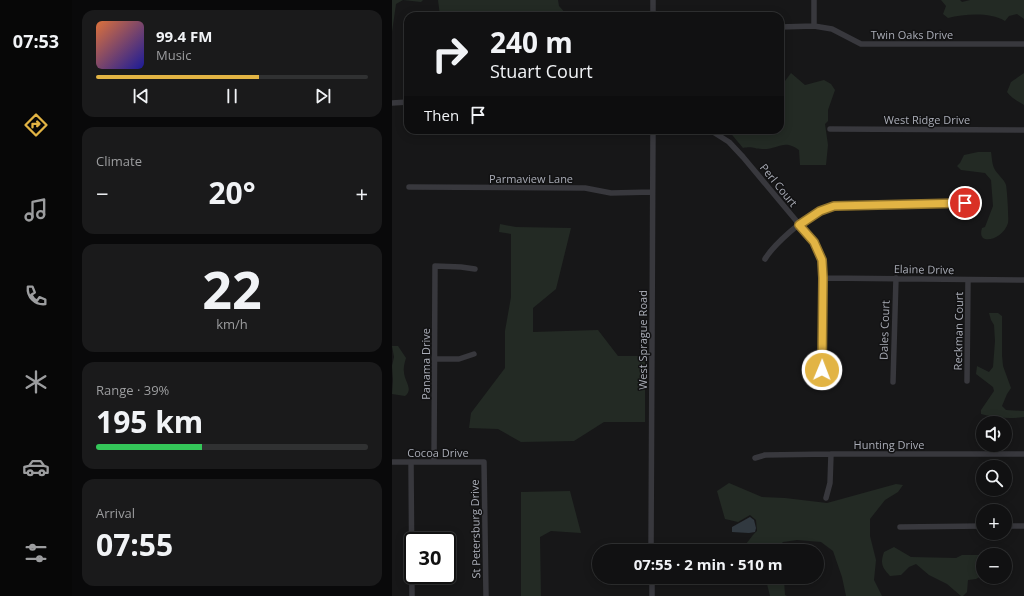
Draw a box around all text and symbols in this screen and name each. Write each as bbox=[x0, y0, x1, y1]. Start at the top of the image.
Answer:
text: 240 m bbox=[490, 23, 573, 61]
text: 99.4 FM bbox=[156, 26, 212, 46]
street label: Twin Oaks Drive bbox=[871, 27, 953, 42]
icon: right bbox=[424, 28, 476, 80]
text: 07:53 bbox=[13, 29, 59, 53]
text: Music bbox=[156, 46, 191, 64]
text: Stuart Court bbox=[490, 59, 593, 83]
icon: previous bbox=[130, 85, 152, 107]
icon: pause bbox=[221, 85, 243, 107]
icon: next bbox=[312, 85, 334, 107]
icon: arrive bbox=[467, 104, 489, 126]
text: Then bbox=[424, 105, 459, 125]
icon: directions bbox=[22, 111, 50, 139]
street label: West Ridge Drive bbox=[884, 112, 970, 127]
text: Climate bbox=[96, 152, 142, 170]
street label: Perl Court bbox=[757, 160, 801, 210]
street label: Parmaview Lane bbox=[489, 171, 573, 186]
text: 20° bbox=[208, 172, 256, 213]
text: − bbox=[96, 178, 109, 208]
text: + bbox=[355, 178, 368, 208]
pin bbox=[948, 186, 982, 220]
icon: arrive bbox=[954, 192, 976, 214]
icon: music bbox=[22, 196, 50, 224]
text: 22 bbox=[202, 253, 262, 324]
street label: Elaine Drive bbox=[894, 261, 954, 277]
icon: phone bbox=[22, 282, 50, 310]
street label: West Sprague Road bbox=[635, 290, 650, 390]
street label: Reckman Court bbox=[950, 291, 966, 370]
street label: Dales Court bbox=[875, 300, 893, 360]
text: km/h bbox=[216, 315, 248, 333]
street label: Panama Drive bbox=[418, 328, 433, 400]
position arrow bbox=[801, 349, 843, 391]
icon: climate bbox=[22, 368, 50, 396]
text: Range · 39% bbox=[96, 381, 169, 399]
text: 195 km bbox=[96, 401, 203, 442]
map controls bbox=[976, 416, 1012, 584]
button: sound bbox=[976, 416, 1012, 452]
street label: Hunting Drive bbox=[854, 437, 924, 452]
street label: Cocoa Drive bbox=[407, 445, 469, 460]
icon: car bbox=[22, 453, 50, 481]
button: search bbox=[976, 460, 1012, 496]
street label: St Petersburg Drive bbox=[467, 479, 483, 579]
text: Arrival bbox=[96, 504, 135, 522]
button: + bbox=[976, 504, 1012, 540]
text: 07:55 bbox=[96, 524, 173, 565]
speed limit sign: 30 bbox=[404, 532, 456, 584]
icon: filters bbox=[22, 539, 50, 567]
button: − bbox=[976, 548, 1012, 584]
text: 07:55 · 2 min · 510 m bbox=[634, 554, 782, 574]

